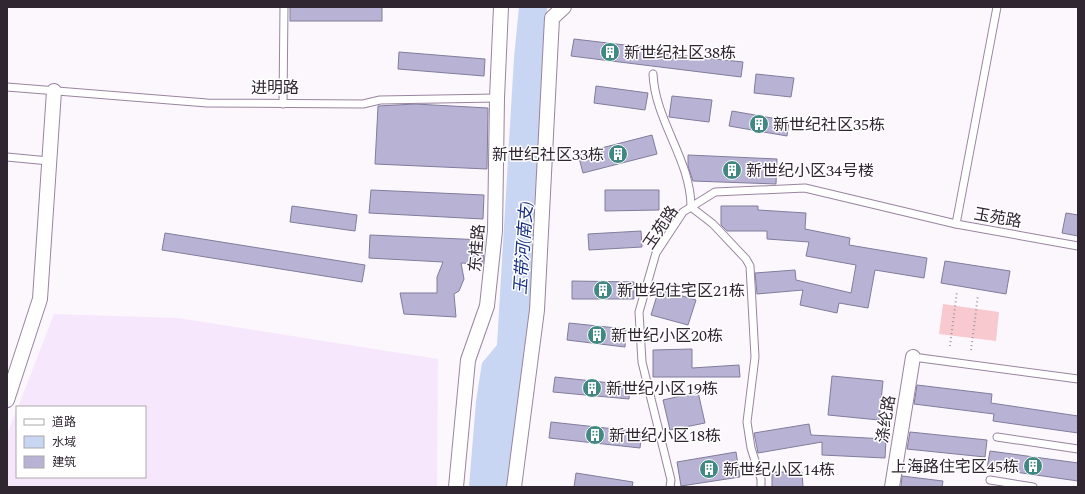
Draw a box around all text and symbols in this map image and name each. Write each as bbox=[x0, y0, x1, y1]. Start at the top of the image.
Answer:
building icon: 新世纪社区38栋 bbox=[599, 41, 621, 63]
place label: 新世纪社区38栋 bbox=[624, 41, 736, 65]
street label: 进明路 bbox=[251, 76, 299, 100]
building icon: 新世纪社区35栋 bbox=[748, 113, 770, 135]
place label: 新世纪社区35栋 bbox=[773, 113, 885, 137]
place label: 新世纪社区33栋 bbox=[492, 143, 604, 167]
building icon: 新世纪社区33栋 bbox=[607, 143, 629, 165]
building icon: 新世纪小区34号楼 bbox=[721, 159, 743, 181]
place label: 新世纪小区34号楼 bbox=[746, 159, 874, 183]
water label: 玉带河(南支) bbox=[508, 201, 540, 296]
street label: 玉苑路 bbox=[637, 201, 684, 254]
street label: 玉苑路 bbox=[972, 202, 1024, 234]
street label: 东桂路 bbox=[463, 223, 491, 273]
building icon: 新世纪住宅区21栋 bbox=[592, 279, 614, 301]
place label: 新世纪住宅区21栋 bbox=[617, 279, 745, 303]
building icon: 新世纪小区20栋 bbox=[586, 324, 608, 346]
place label: 新世纪小区20栋 bbox=[611, 324, 723, 348]
building icon: 新世纪小区19栋 bbox=[581, 377, 603, 399]
place label: 新世纪小区19栋 bbox=[606, 377, 718, 401]
street label: 涤纶路 bbox=[870, 394, 902, 445]
legend bbox=[16, 406, 146, 478]
text: 道路 bbox=[52, 413, 76, 432]
building icon: 新世纪小区18栋 bbox=[584, 424, 606, 446]
place label: 新世纪小区18栋 bbox=[609, 424, 721, 448]
text: 水域 bbox=[52, 433, 76, 452]
text: 建筑 bbox=[52, 453, 76, 472]
place label: 上海路住宅区45栋 bbox=[891, 455, 1019, 479]
building icon: 上海路住宅区45栋 bbox=[1022, 455, 1044, 477]
building icon: 新世纪小区14栋 bbox=[698, 458, 720, 480]
place label: 新世纪小区14栋 bbox=[723, 458, 835, 482]

